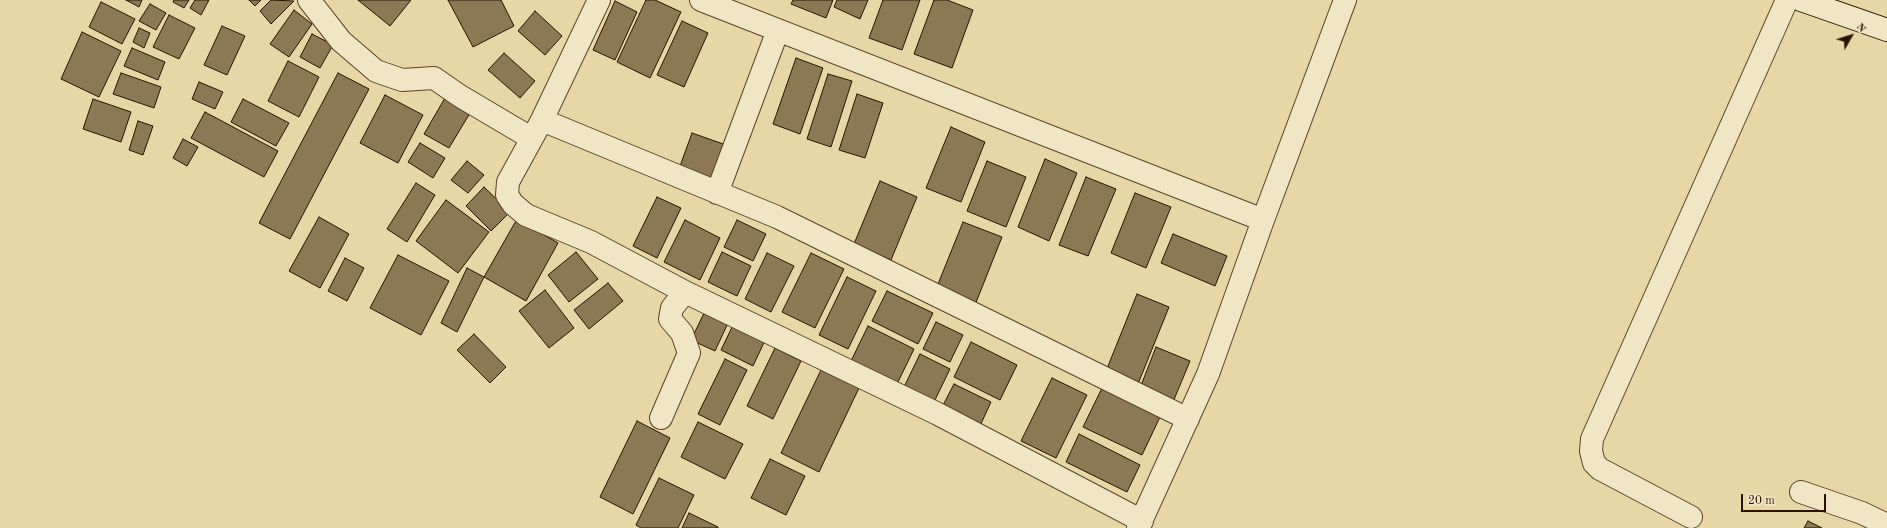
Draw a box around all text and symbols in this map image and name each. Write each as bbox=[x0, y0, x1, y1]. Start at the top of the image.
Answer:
north arrow bbox=[1831, 16, 1871, 56]
text: N bbox=[1854, 21, 1868, 35]
scale bar bbox=[1743, 486, 1828, 512]
text: 20 m bbox=[1748, 495, 1775, 507]

